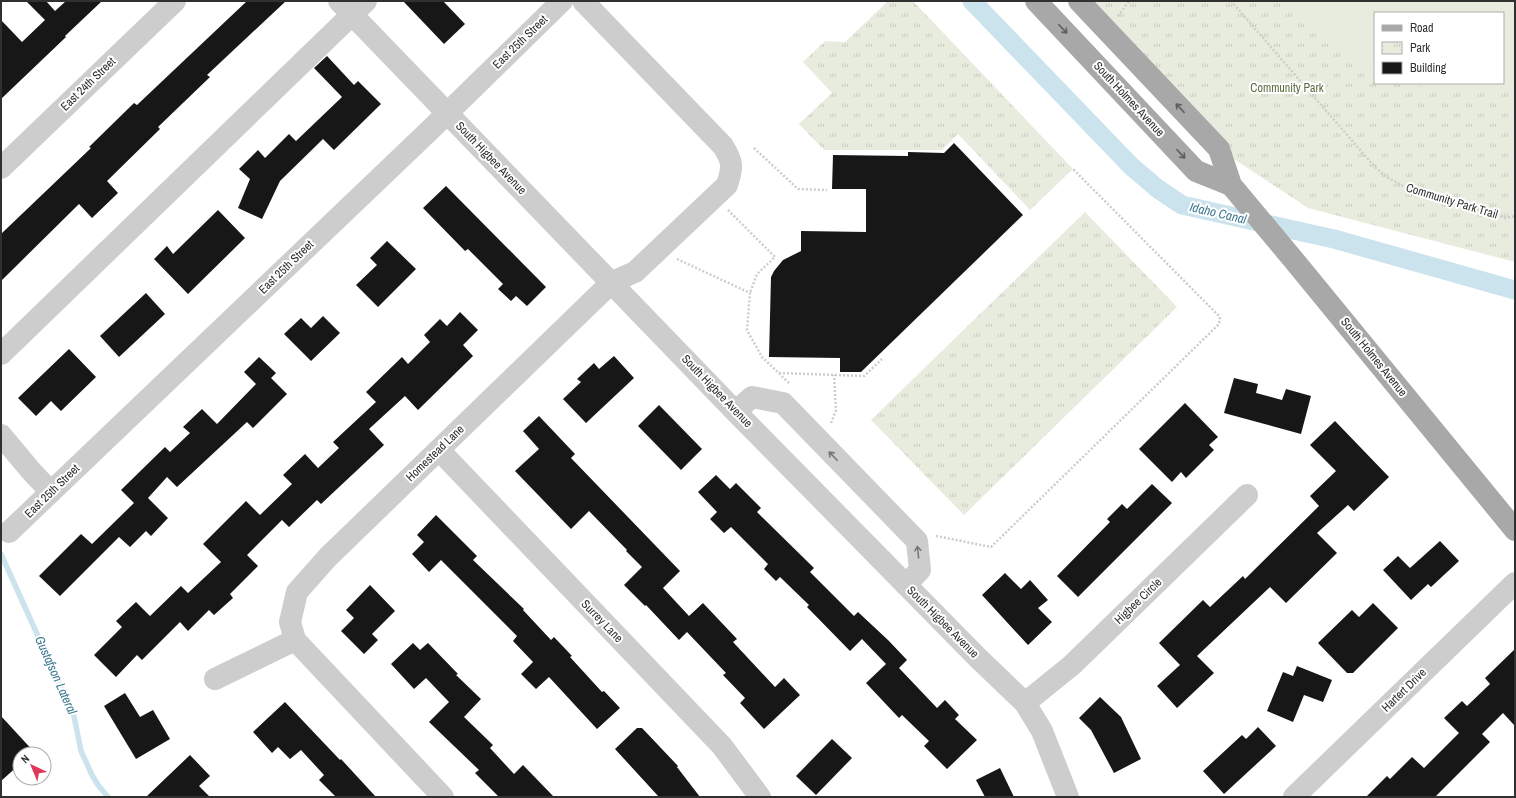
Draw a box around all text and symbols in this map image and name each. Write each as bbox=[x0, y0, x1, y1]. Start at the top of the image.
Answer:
street label: East 25th Street bbox=[489, 12, 551, 72]
legend bbox=[1374, 12, 1504, 84]
text: Road bbox=[1410, 20, 1434, 36]
one-way arrow bbox=[1058, 24, 1068, 34]
text: Park bbox=[1410, 40, 1430, 56]
street label: East 24th Street bbox=[57, 54, 119, 114]
street label: South Holmes Avenue bbox=[1090, 58, 1168, 140]
text: Building bbox=[1410, 60, 1447, 76]
park label: Community Park bbox=[1250, 80, 1324, 96]
one-way arrow bbox=[1176, 102, 1185, 113]
street label: South Higbee Avenue bbox=[452, 118, 530, 198]
one-way arrow bbox=[1176, 149, 1185, 159]
street label: Community Park Trail bbox=[1404, 179, 1500, 223]
water label: Idaho Canal bbox=[1188, 198, 1249, 228]
street label: East 25th Street bbox=[255, 237, 317, 297]
street label: South Holmes Avenue bbox=[1337, 314, 1411, 400]
street label: South Higbee Avenue bbox=[678, 351, 756, 431]
street label: Homestead Lane bbox=[402, 421, 468, 485]
one-way arrow bbox=[828, 451, 838, 461]
street label: East 25th Street bbox=[21, 461, 83, 521]
one-way arrow bbox=[914, 546, 922, 559]
street label: Higbee Circle bbox=[1111, 574, 1165, 628]
street label: South Higbee Avenue bbox=[904, 583, 982, 661]
street label: Surrey Lane bbox=[578, 596, 626, 646]
water label: Gustafson Lateral bbox=[31, 633, 81, 717]
street label: Hartert Drive bbox=[1378, 665, 1430, 715]
north arrow bbox=[12, 746, 52, 786]
text: N bbox=[18, 752, 32, 766]

